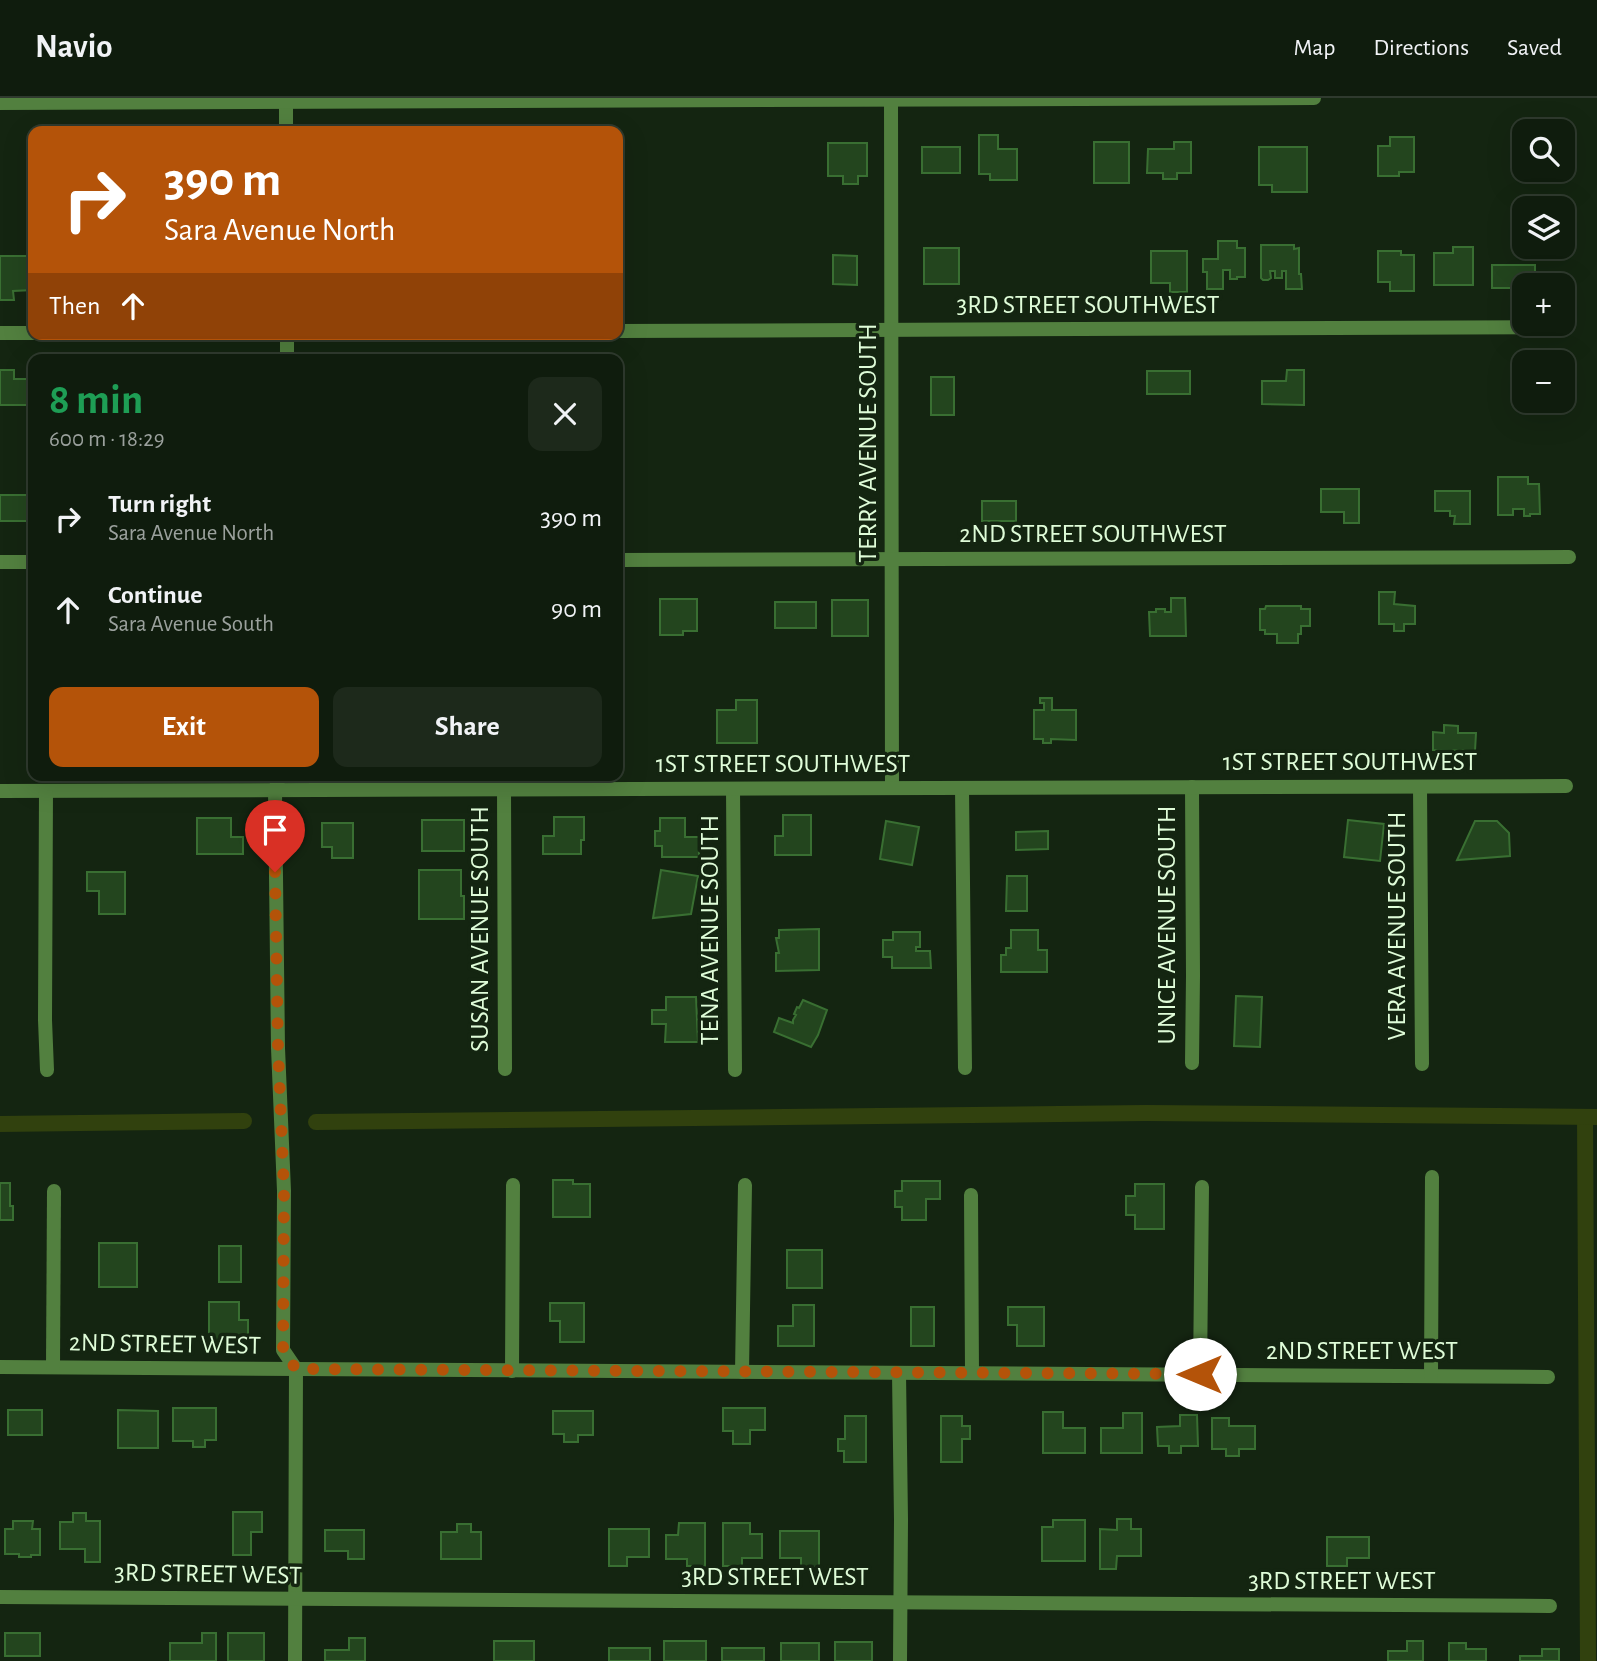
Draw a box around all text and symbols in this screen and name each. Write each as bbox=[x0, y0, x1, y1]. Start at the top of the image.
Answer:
text: Navio bbox=[35, 31, 113, 64]
text: Map bbox=[1293, 36, 1335, 60]
text: Directions bbox=[1373, 36, 1469, 60]
text: Saved bbox=[1507, 36, 1562, 60]
map controls bbox=[1512, 119, 1575, 413]
button: search bbox=[1512, 119, 1575, 182]
icon: right bbox=[49, 154, 140, 245]
text: 390 m bbox=[164, 156, 281, 205]
button: layers bbox=[1512, 196, 1575, 259]
text: Sara Avenue North bbox=[164, 214, 395, 246]
button: + bbox=[1512, 273, 1575, 336]
icon: ahead bbox=[114, 287, 152, 325]
street label: 3RD STREET SOUTHWEST bbox=[957, 292, 1220, 318]
text: Then bbox=[49, 293, 100, 319]
street label: TERRY AVENUE SOUTH bbox=[855, 323, 881, 563]
button: − bbox=[1512, 350, 1575, 413]
button: close bbox=[528, 377, 602, 451]
text: 8 min bbox=[49, 379, 143, 421]
text: 600 m · 18:29 bbox=[49, 428, 165, 451]
text: Turn right bbox=[108, 491, 211, 517]
icon: right bbox=[49, 500, 87, 538]
text: 390 m bbox=[540, 505, 602, 531]
street label: 2ND STREET SOUTHWEST bbox=[959, 521, 1227, 547]
text: Sara Avenue North bbox=[108, 522, 274, 545]
text: Continue bbox=[108, 582, 203, 608]
icon: ahead bbox=[49, 591, 87, 629]
text: 90 m bbox=[551, 596, 602, 622]
text: Sara Avenue South bbox=[108, 613, 274, 636]
button: Exit bbox=[49, 687, 319, 767]
button: Share bbox=[333, 687, 602, 767]
street label: 1ST STREET SOUTHWEST bbox=[1223, 749, 1477, 775]
street label: 1ST STREET SOUTHWEST bbox=[656, 751, 910, 777]
pin bbox=[245, 800, 305, 872]
street label: SUSAN AVENUE SOUTH bbox=[467, 806, 493, 1052]
street label: UNICE AVENUE SOUTH bbox=[1154, 806, 1180, 1045]
icon: arrive bbox=[256, 811, 294, 849]
street label: VERA AVENUE SOUTH bbox=[1384, 811, 1410, 1041]
street label: TENA AVENUE SOUTH bbox=[697, 815, 723, 1045]
street label: 2ND STREET WEST bbox=[69, 1329, 262, 1359]
position arrow bbox=[1163, 1337, 1237, 1411]
street label: 2ND STREET WEST bbox=[1266, 1338, 1458, 1364]
street label: 3RD STREET WEST bbox=[114, 1559, 302, 1589]
street label: 3RD STREET WEST bbox=[681, 1564, 869, 1590]
street label: 3RD STREET WEST bbox=[1248, 1568, 1436, 1594]

